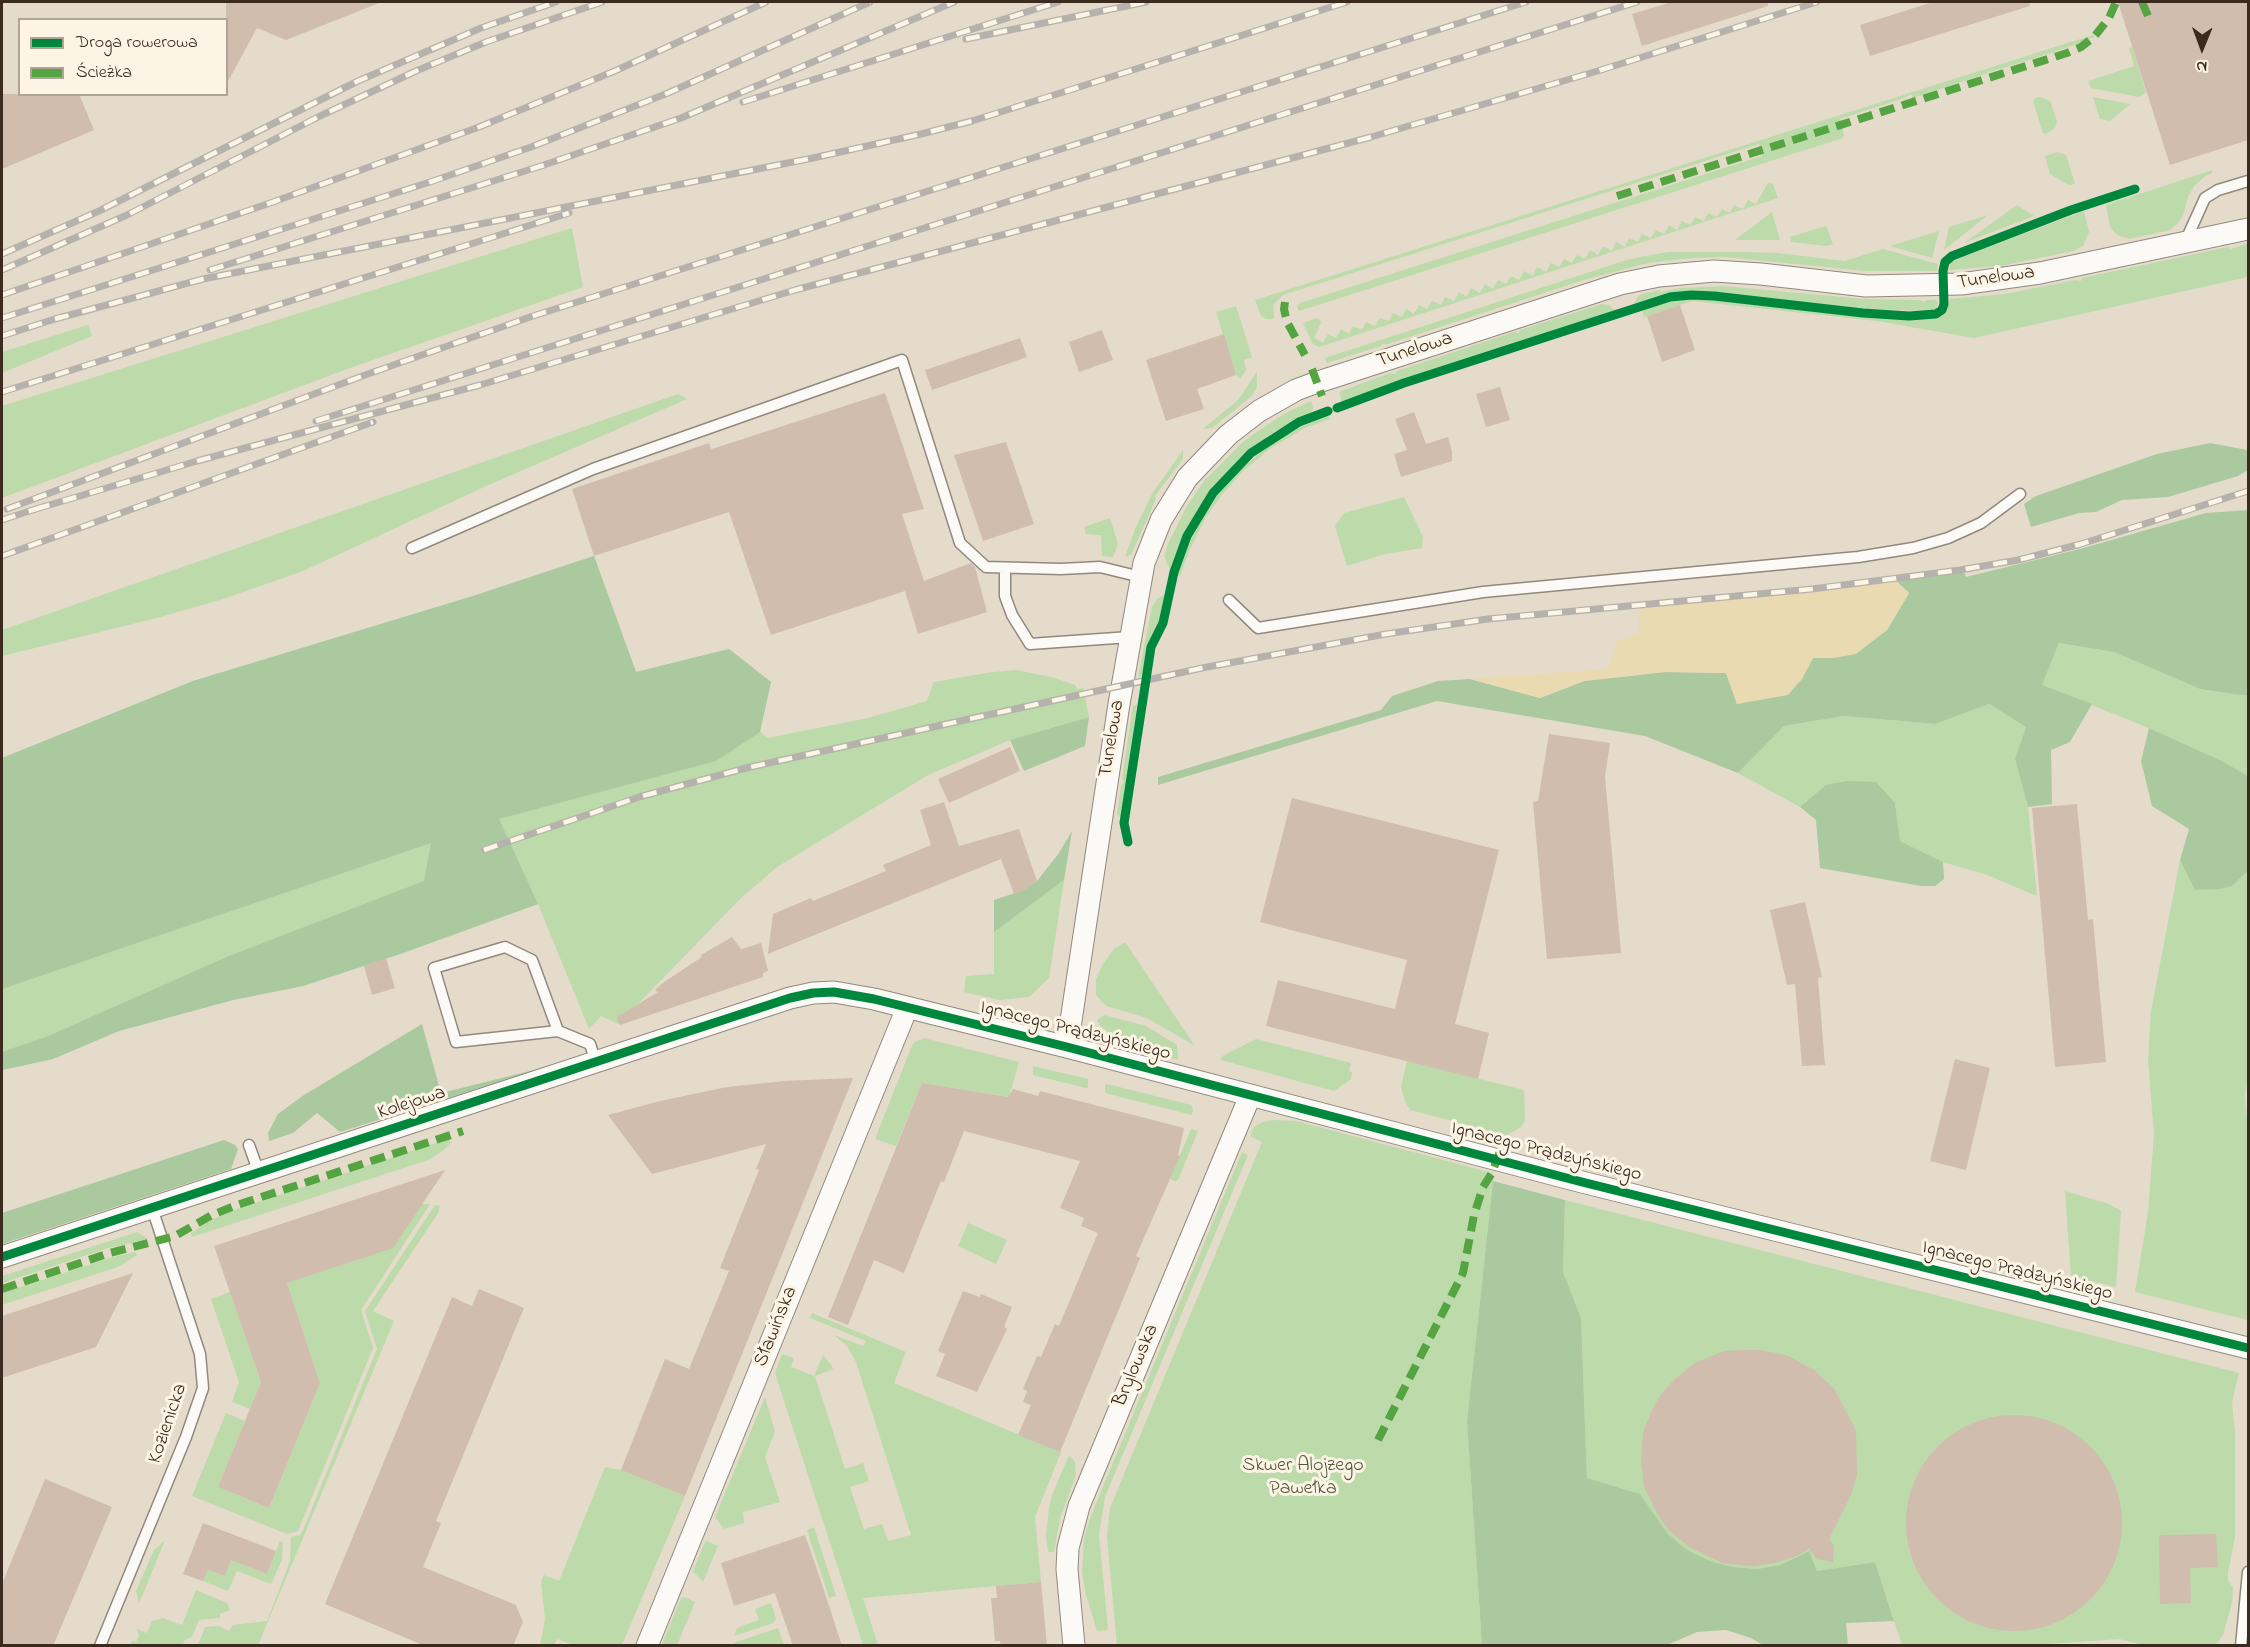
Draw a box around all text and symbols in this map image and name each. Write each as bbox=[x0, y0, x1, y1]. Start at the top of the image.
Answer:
legend bbox=[18, 18, 228, 96]
north arrow bbox=[2172, 18, 2232, 78]
text: Droga rowerowa bbox=[76, 30, 198, 56]
text: N bbox=[2196, 54, 2207, 78]
text: Ścieżka bbox=[76, 60, 132, 86]
street label: Tunelowa bbox=[1956, 262, 2036, 296]
street label: Tunelowa bbox=[1374, 328, 1456, 374]
street label: Tunelowa bbox=[1095, 699, 1131, 779]
street label: Ignacego Prądzyńskiego bbox=[977, 997, 1173, 1067]
street label: Kolejowa bbox=[375, 1082, 449, 1126]
street label: Ignacego Prądzyńskiego bbox=[1448, 1118, 1644, 1188]
street label: Ignacego Prądzyńskiego bbox=[1919, 1237, 2115, 1307]
street label: Sławińska bbox=[750, 1283, 804, 1371]
street label: Brylowska bbox=[1109, 1321, 1165, 1411]
street label: Kozienicka bbox=[144, 1381, 194, 1467]
park label: Skwer Alojzego Pawełka bbox=[1242, 1455, 1364, 1502]

